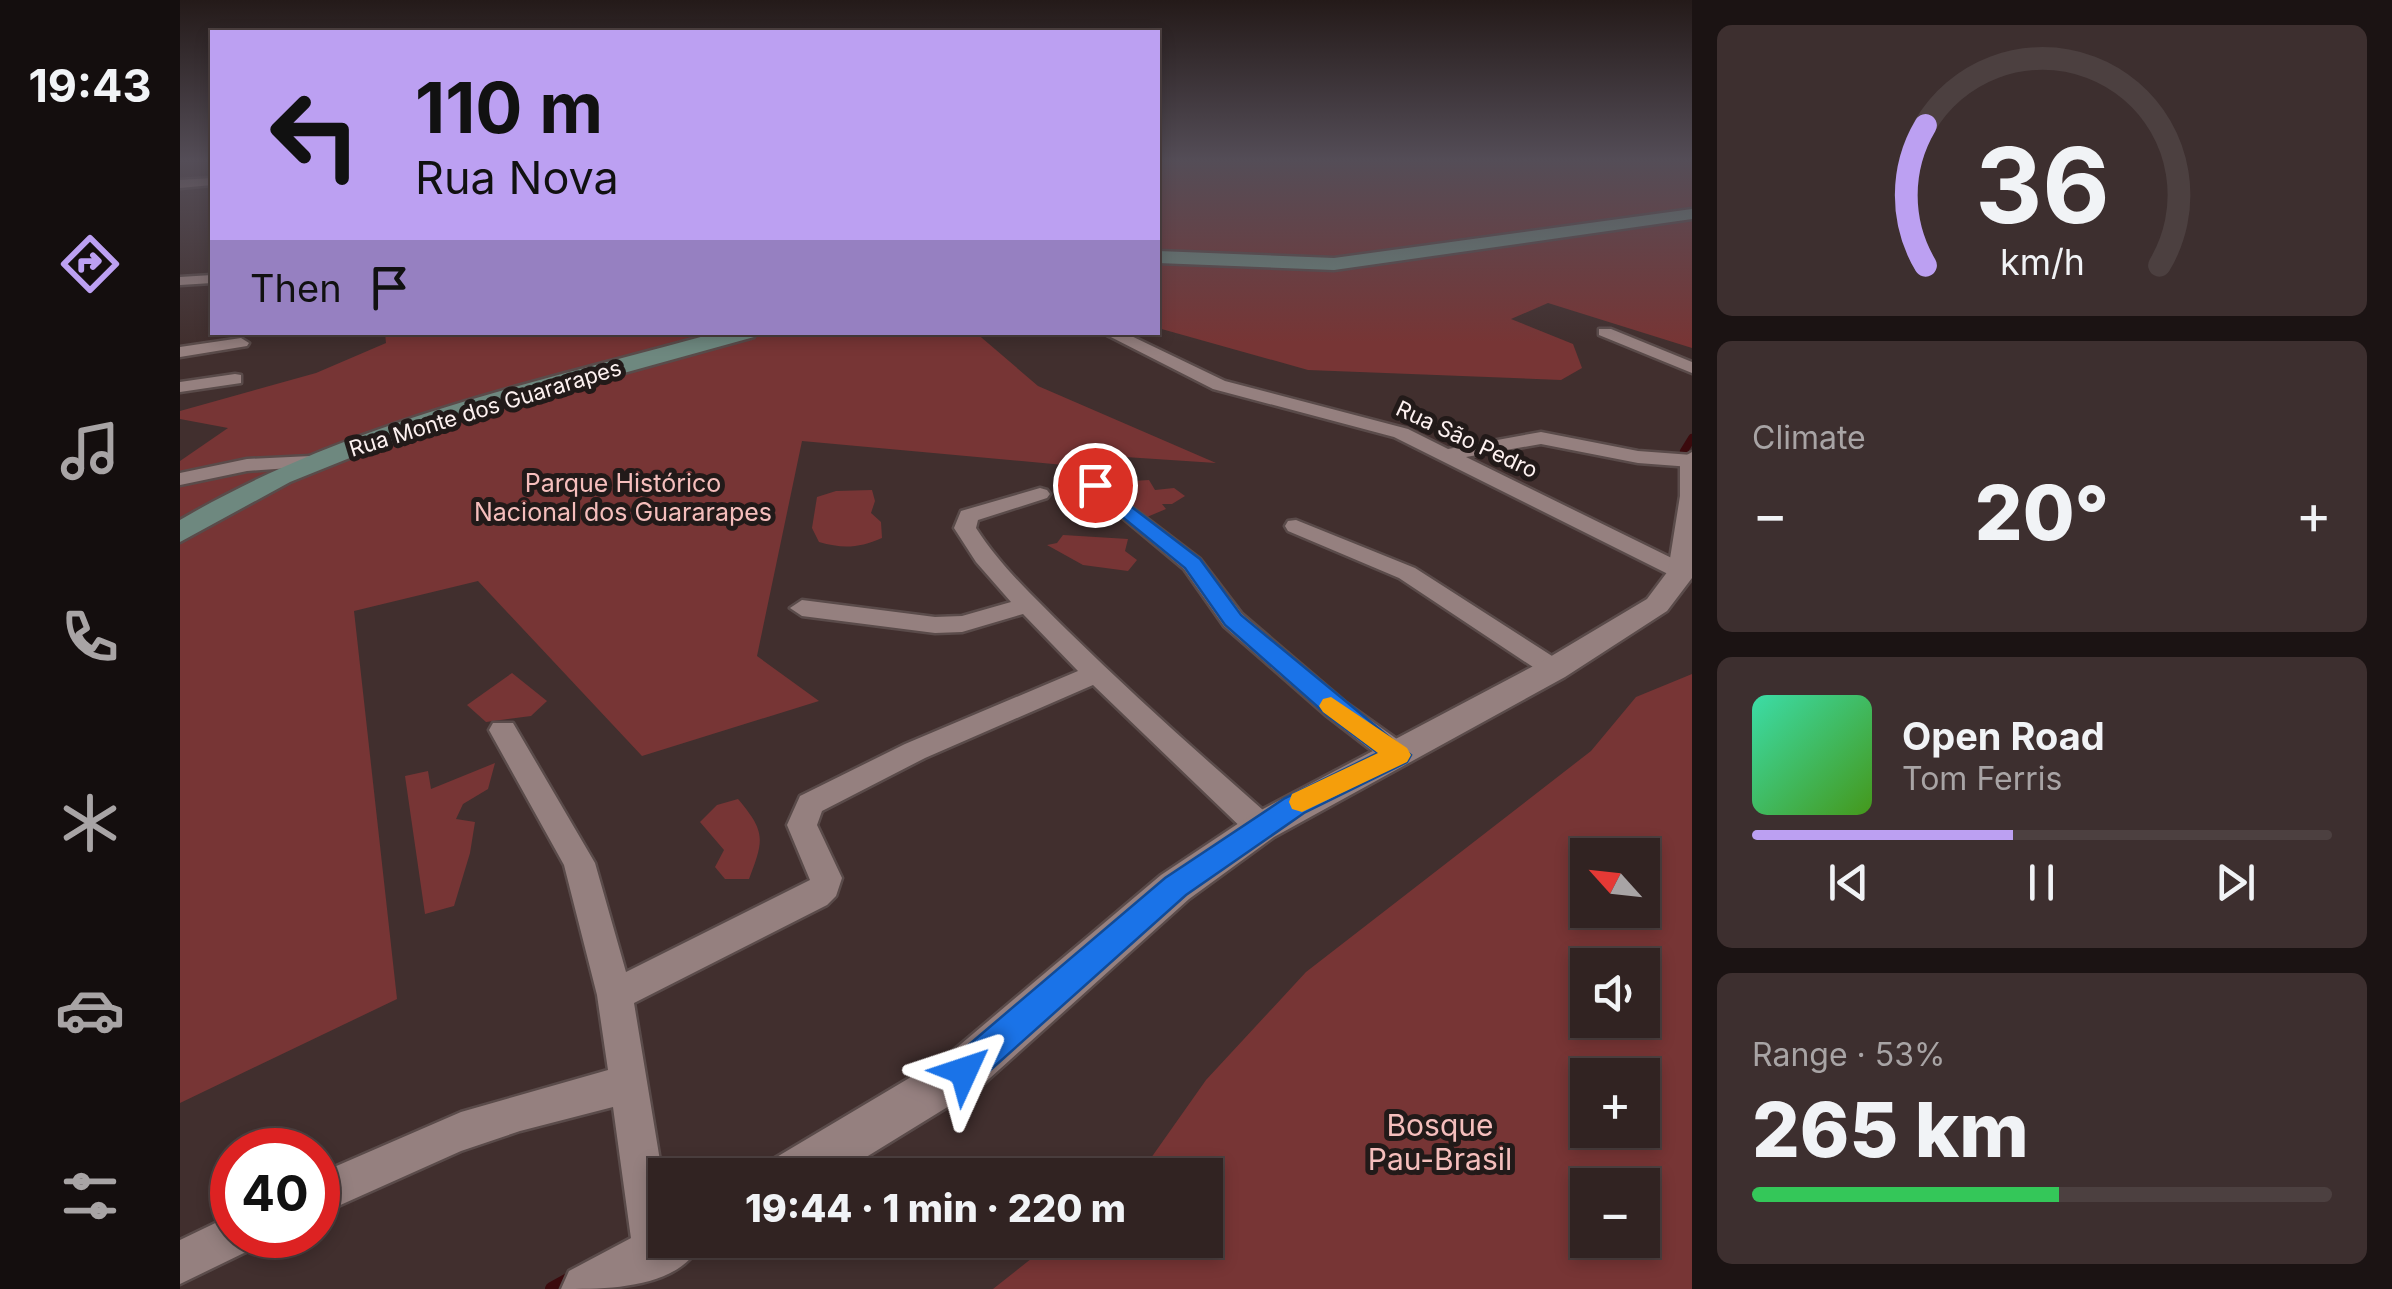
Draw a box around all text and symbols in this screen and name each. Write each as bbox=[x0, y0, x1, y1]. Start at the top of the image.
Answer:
text: 19:43 bbox=[28, 58, 152, 113]
text: 110 m bbox=[415, 65, 603, 150]
icon: left bbox=[250, 70, 380, 200]
text: 36 bbox=[1975, 122, 2109, 248]
text: Rua Nova bbox=[415, 150, 619, 205]
icon: directions bbox=[55, 229, 125, 299]
text: km/h bbox=[2000, 240, 2084, 284]
icon: arrive bbox=[362, 260, 417, 315]
text: Then bbox=[250, 265, 342, 311]
street label: Rua Monte dos Guararapes bbox=[346, 354, 624, 462]
street label: Rua São Pedro bbox=[1392, 395, 1542, 483]
icon: music bbox=[55, 416, 125, 486]
text: Climate bbox=[1752, 418, 1866, 457]
pin bbox=[1053, 443, 1138, 528]
icon: arrive bbox=[1068, 458, 1123, 513]
text: 20° bbox=[1975, 467, 2109, 558]
park label: Parque Histórico Nacional dos Guararapes bbox=[474, 468, 772, 527]
text: − bbox=[1752, 481, 1788, 547]
text: + bbox=[2296, 481, 2332, 547]
icon: phone bbox=[55, 602, 125, 672]
text: Open Road bbox=[1902, 713, 2105, 759]
text: Tom Ferris bbox=[1902, 759, 2062, 798]
icon: climate bbox=[55, 788, 125, 858]
north arrow bbox=[1570, 838, 1660, 928]
map controls bbox=[1570, 838, 1660, 1258]
icon: previous bbox=[1821, 855, 1876, 910]
icon: pause bbox=[2014, 855, 2069, 910]
icon: next bbox=[2208, 855, 2263, 910]
button: sound bbox=[1570, 948, 1660, 1038]
icon: car bbox=[55, 975, 125, 1045]
position arrow bbox=[912, 1019, 1016, 1123]
text: Range · 53% bbox=[1752, 1035, 1945, 1074]
button: + bbox=[1570, 1058, 1660, 1148]
text: 265 km bbox=[1752, 1084, 2029, 1175]
park label: Bosque Pau-Brasil bbox=[1368, 1107, 1512, 1177]
speed limit sign: 40 bbox=[210, 1128, 340, 1258]
icon: filters bbox=[55, 1161, 125, 1231]
button: − bbox=[1570, 1168, 1660, 1258]
text: 19:44 · 1 min · 220 m bbox=[745, 1185, 1126, 1231]

